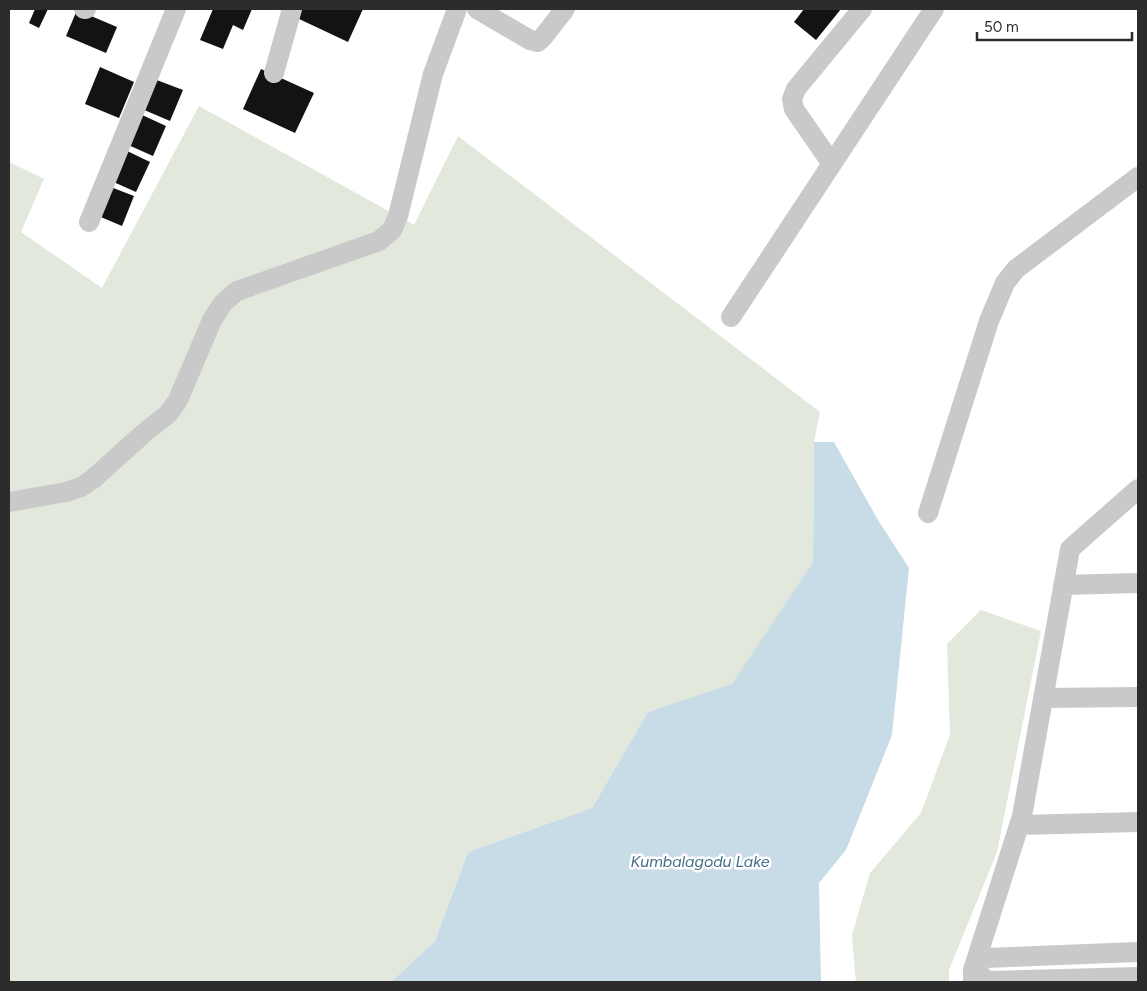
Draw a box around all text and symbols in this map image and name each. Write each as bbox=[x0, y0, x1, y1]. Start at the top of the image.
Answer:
scale bar bbox=[977, 10, 1132, 42]
text: 50 m bbox=[984, 18, 1019, 36]
water label: Kumbalagodu Lake bbox=[631, 852, 770, 871]

